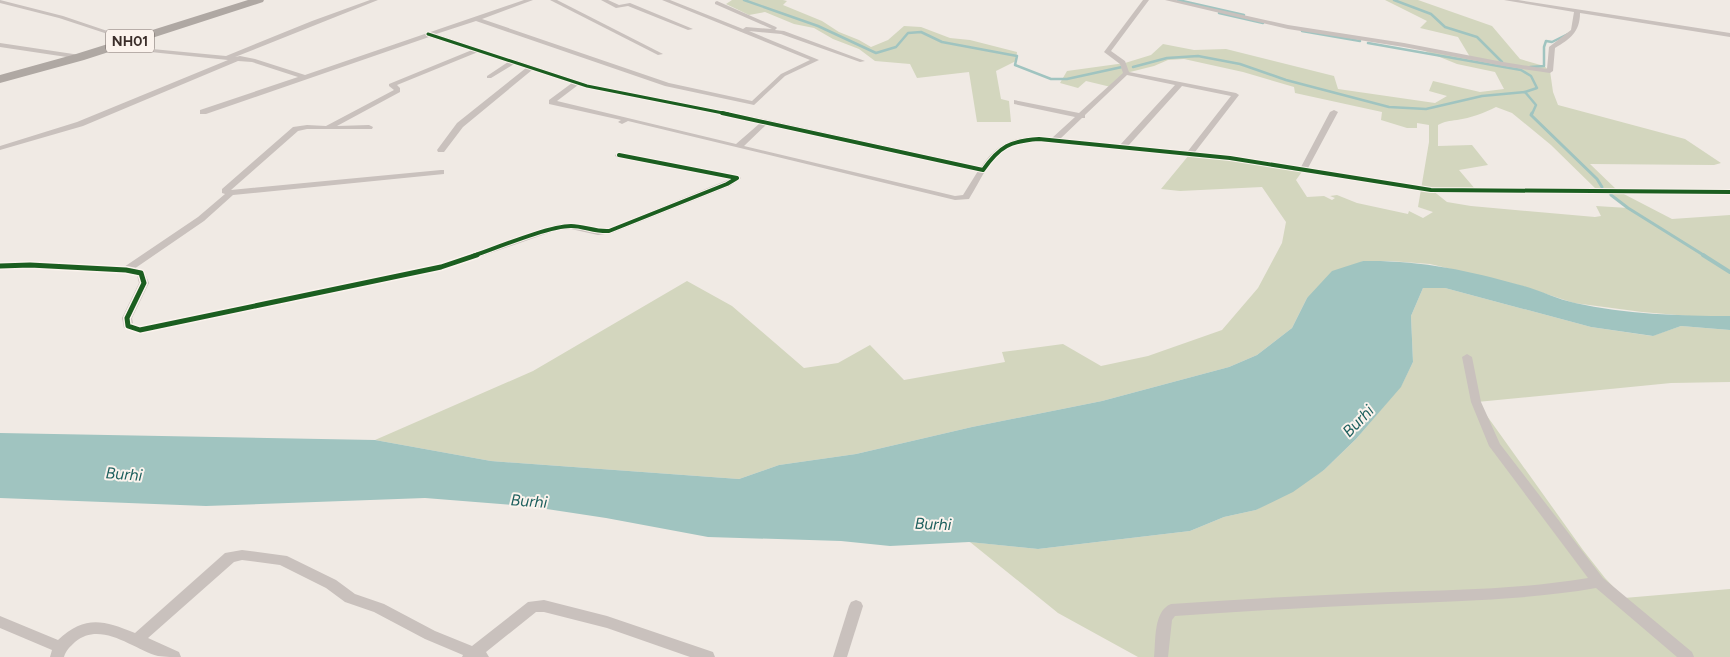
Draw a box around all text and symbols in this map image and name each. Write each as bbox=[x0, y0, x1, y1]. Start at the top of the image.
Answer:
road number: NH01 bbox=[106, 29, 154, 52]
water label: Burhi bbox=[1338, 401, 1378, 441]
water label: Burhi bbox=[105, 463, 143, 485]
water label: Burhi bbox=[510, 490, 548, 512]
water label: Burhi bbox=[914, 514, 952, 534]

